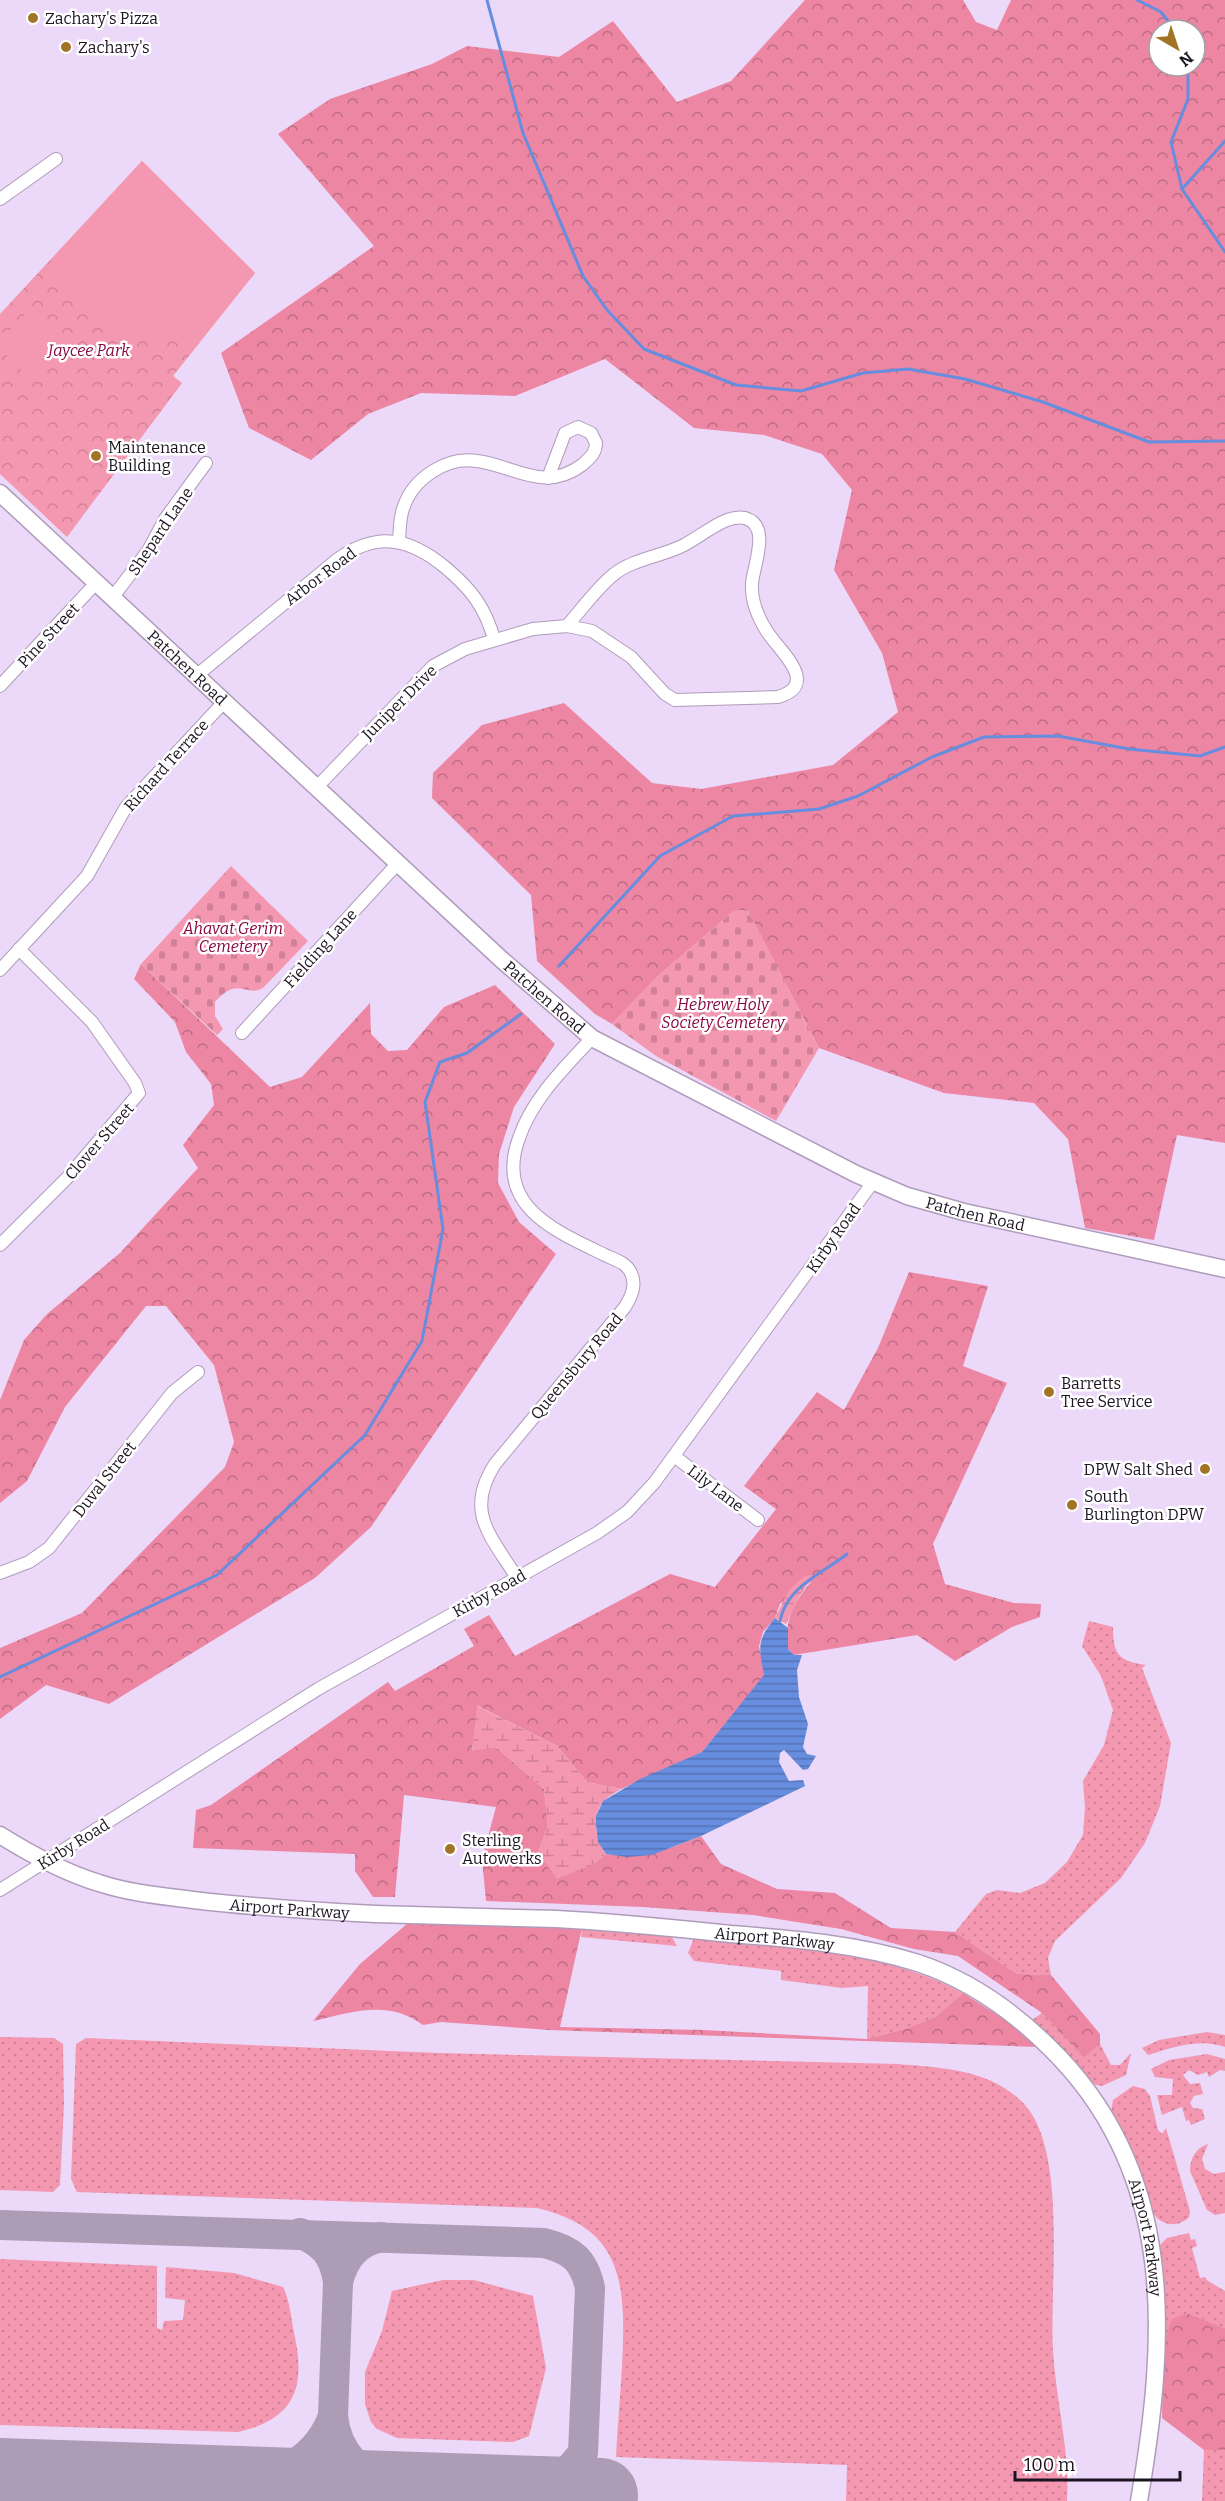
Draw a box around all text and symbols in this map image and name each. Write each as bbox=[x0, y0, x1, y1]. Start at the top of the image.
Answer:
place label: Zachary's Pizza bbox=[45, 9, 158, 28]
marker: Zachary's Pizza bbox=[26, 11, 40, 25]
north arrow bbox=[1147, 18, 1207, 78]
place label: Zachary's bbox=[78, 38, 150, 57]
marker: Zachary's bbox=[59, 40, 73, 54]
text: N bbox=[1175, 48, 1197, 71]
park label: Jaycee Park bbox=[46, 341, 130, 360]
place label: Maintenance Building bbox=[108, 438, 206, 475]
marker: Maintenance Building bbox=[89, 449, 103, 463]
street label: Shepard Lane bbox=[124, 484, 197, 579]
street label: Arbor Road bbox=[281, 543, 360, 609]
street label: Pine Street bbox=[14, 599, 83, 672]
street label: Patchen Road bbox=[144, 626, 231, 709]
street label: Juniper Drive bbox=[357, 661, 441, 744]
street label: Richard Terrace bbox=[120, 715, 213, 815]
street label: Fielding Lane bbox=[280, 905, 361, 992]
park label: Ahavat Gerim Cemetery bbox=[182, 919, 283, 956]
street label: Patchen Road bbox=[500, 957, 589, 1038]
park label: Hebrew Holy Society Cemetery bbox=[661, 995, 786, 1032]
street label: Clover Street bbox=[61, 1099, 138, 1184]
street label: Patchen Road bbox=[924, 1193, 1027, 1235]
street label: Kirby Road bbox=[802, 1199, 865, 1277]
street label: Queensbury Road bbox=[526, 1309, 627, 1423]
place label: Barretts Tree Service bbox=[1061, 1374, 1152, 1411]
marker: Barretts Tree Service bbox=[1042, 1385, 1056, 1399]
street label: Duval Street bbox=[69, 1437, 140, 1521]
place label: DPW Salt Shed bbox=[1084, 1460, 1194, 1479]
street label: Lily Lane bbox=[684, 1461, 748, 1516]
marker: DPW Salt Shed bbox=[1198, 1462, 1212, 1476]
place label: South Burlington DPW bbox=[1084, 1487, 1205, 1524]
marker: South Burlington DPW bbox=[1065, 1498, 1079, 1512]
street label: Kirby Road bbox=[449, 1565, 530, 1621]
street label: Kirby Road bbox=[34, 1815, 113, 1874]
place label: Sterling Autowerks bbox=[462, 1831, 542, 1868]
marker: Sterling Autowerks bbox=[443, 1842, 457, 1856]
street label: Airport Parkway bbox=[229, 1895, 351, 1923]
street label: Airport Parkway bbox=[714, 1923, 836, 1954]
street label: Airport Parkway bbox=[1125, 2176, 1165, 2297]
scale bar bbox=[1015, 2444, 1180, 2482]
text: 100 m bbox=[1024, 2454, 1075, 2476]

